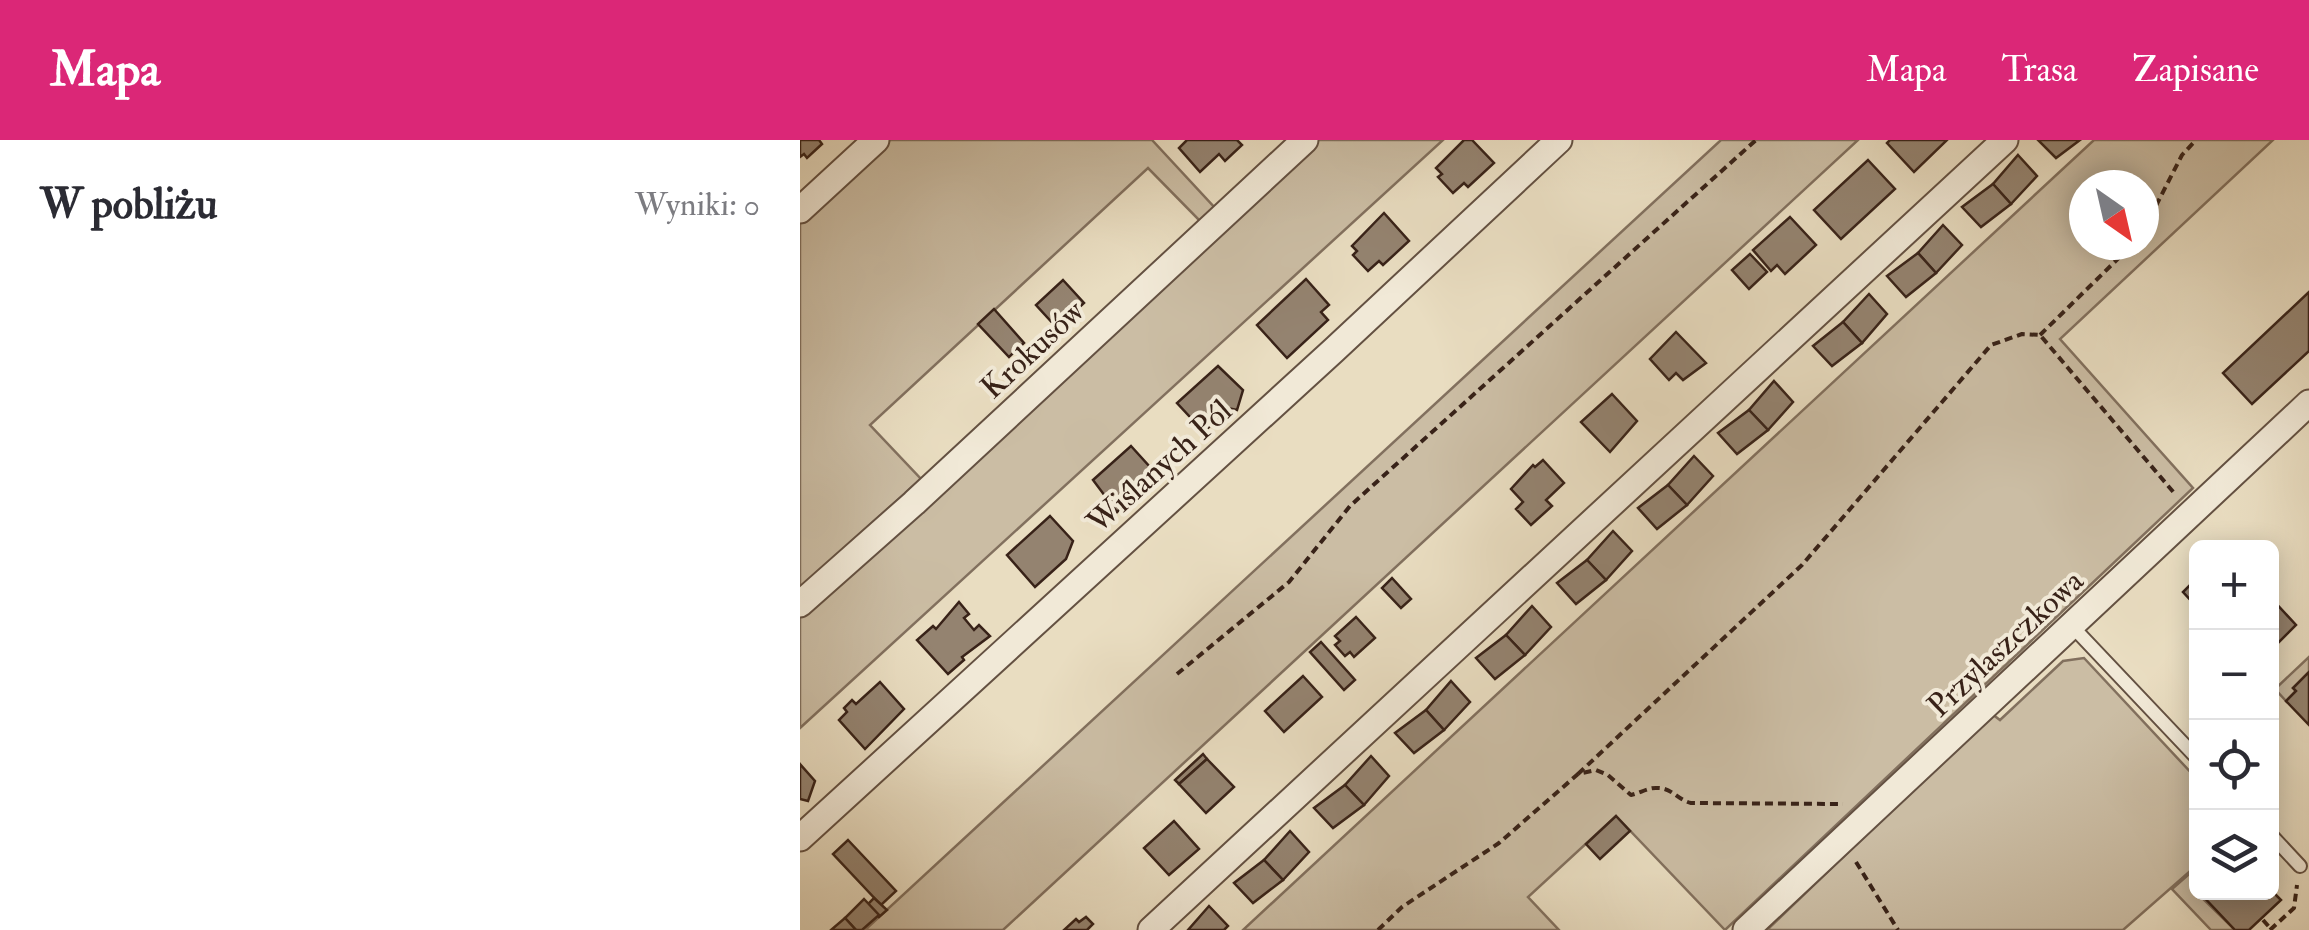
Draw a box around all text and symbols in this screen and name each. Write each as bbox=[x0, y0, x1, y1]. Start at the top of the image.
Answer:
text: Mapa bbox=[50, 40, 160, 100]
text: Mapa bbox=[1866, 48, 1946, 92]
text: Trasa bbox=[2001, 48, 2077, 92]
text: Zapisane bbox=[2132, 48, 2259, 92]
north arrow bbox=[2069, 170, 2159, 260]
text: W pobliżu bbox=[40, 179, 217, 231]
text: Wyniki: 0 bbox=[635, 185, 760, 225]
street label: Krokusów bbox=[973, 291, 1094, 408]
street label: Wiślanych Pól bbox=[1078, 391, 1240, 543]
map controls bbox=[2189, 540, 2279, 900]
button: + bbox=[2189, 540, 2279, 630]
street label: Przylaszczkowa bbox=[1919, 561, 2093, 726]
button: − bbox=[2189, 630, 2279, 720]
button: locate bbox=[2189, 720, 2279, 810]
button: layers bbox=[2189, 810, 2279, 900]

